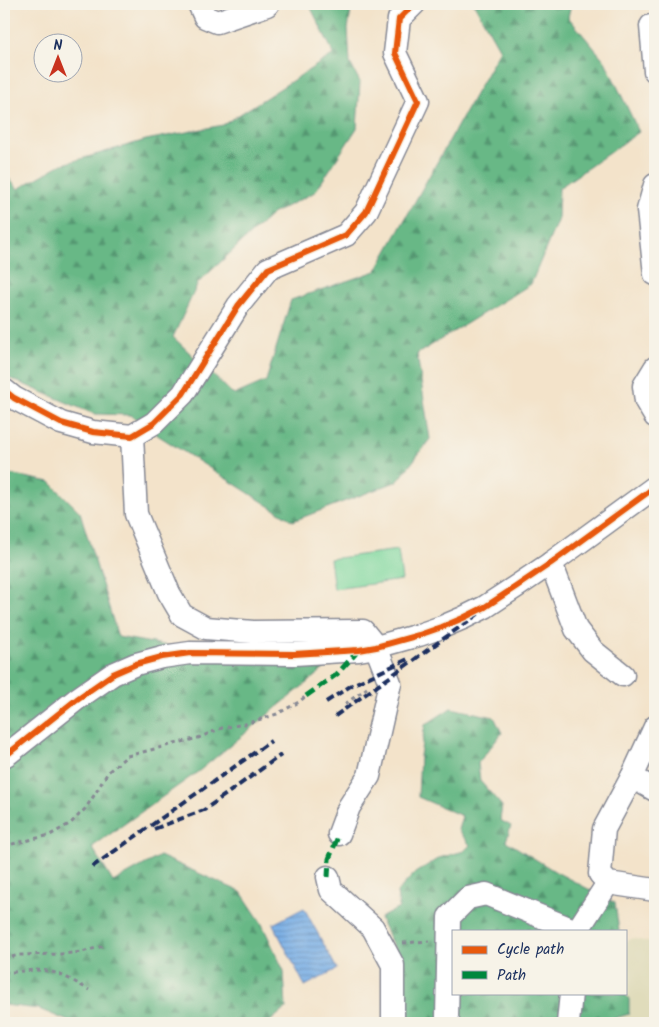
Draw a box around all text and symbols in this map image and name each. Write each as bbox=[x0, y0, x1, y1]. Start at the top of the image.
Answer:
north arrow bbox=[32, 32, 82, 82]
text: N bbox=[54, 35, 63, 57]
legend bbox=[452, 930, 626, 994]
text: Cycle path bbox=[497, 938, 564, 962]
text: Path bbox=[497, 964, 526, 988]

